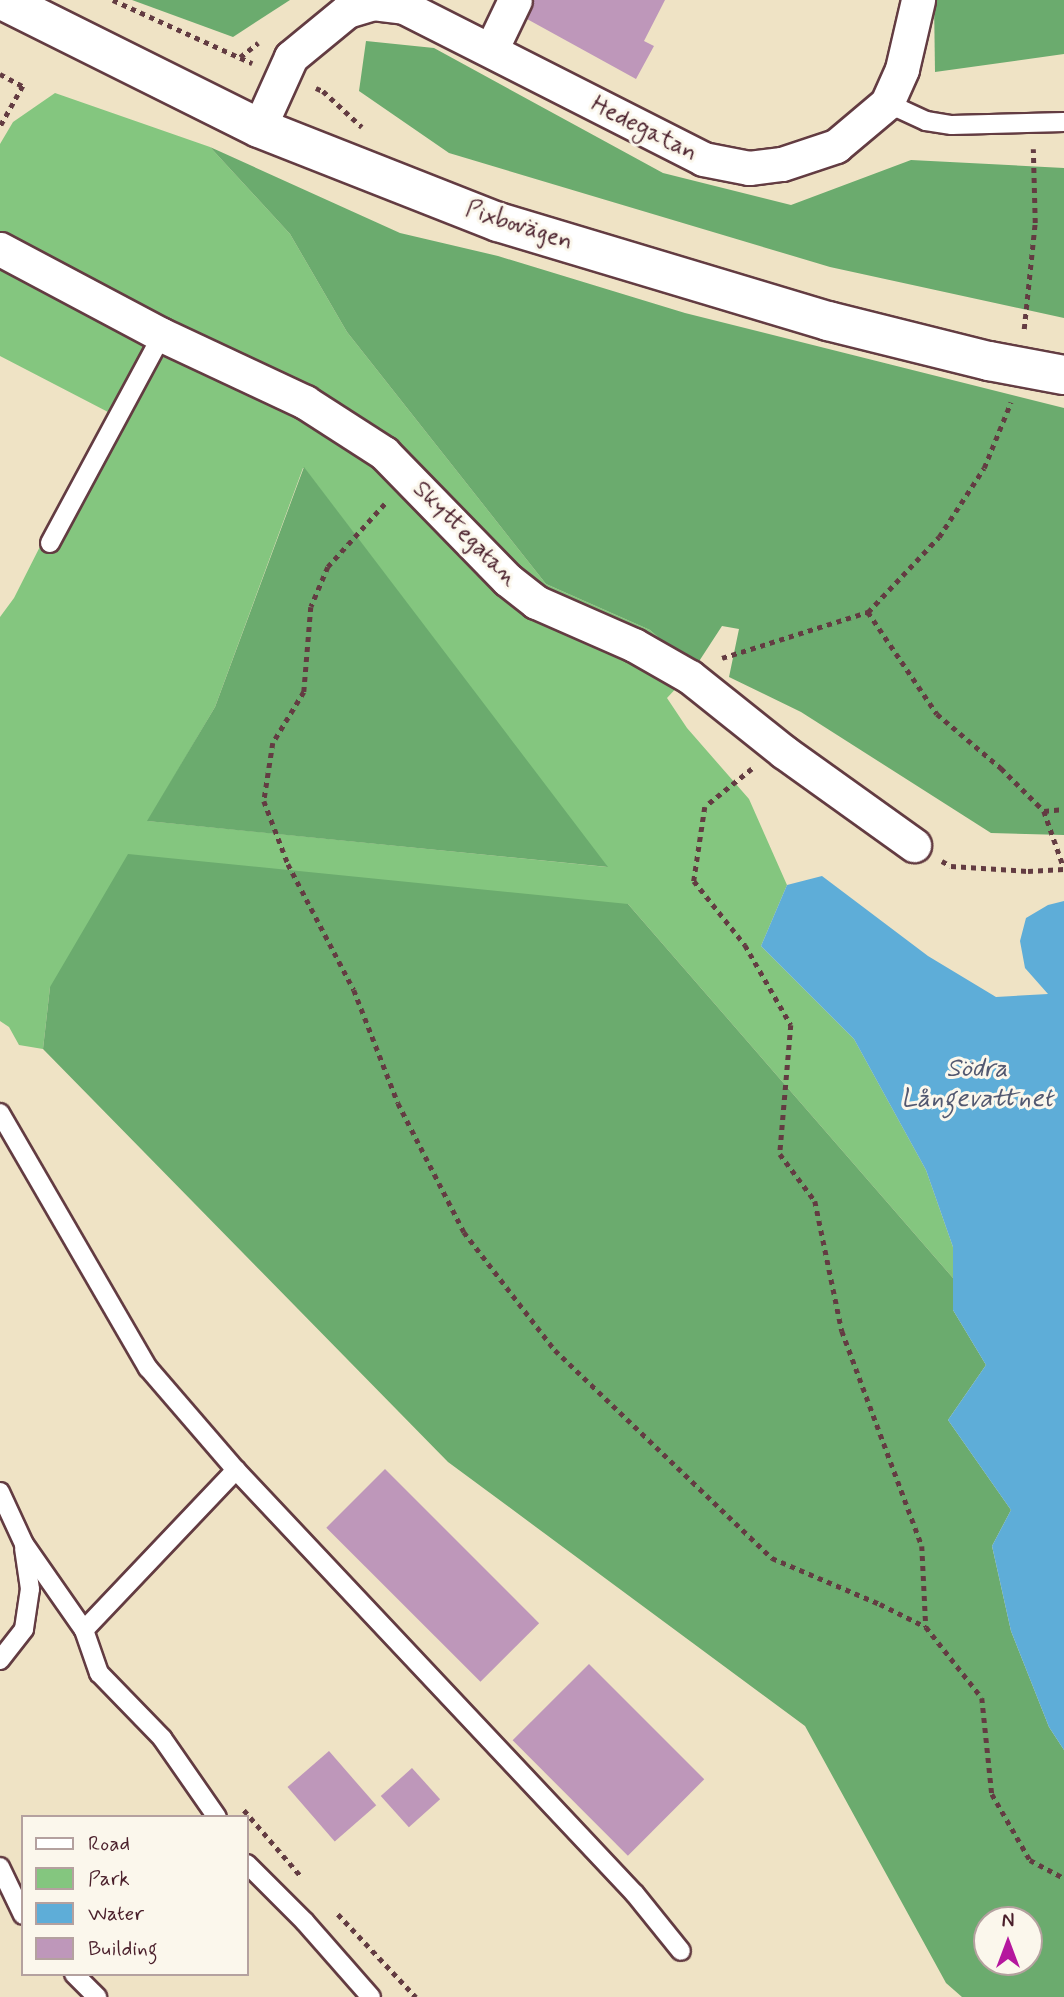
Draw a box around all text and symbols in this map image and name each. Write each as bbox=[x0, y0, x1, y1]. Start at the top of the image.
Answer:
street label: Hedegatan bbox=[586, 90, 702, 168]
street label: Pixbovägen bbox=[462, 195, 576, 257]
street label: Skyttegatan bbox=[406, 475, 524, 593]
water label: Södra Långevattnet bbox=[901, 1054, 1053, 1116]
legend bbox=[21, 1815, 248, 1976]
text: Road bbox=[88, 1830, 130, 1858]
text: Park bbox=[88, 1865, 130, 1893]
text: Water bbox=[88, 1900, 144, 1928]
north arrow bbox=[973, 1906, 1043, 1976]
text: N bbox=[1002, 1909, 1014, 1934]
text: Building bbox=[88, 1935, 158, 1963]

